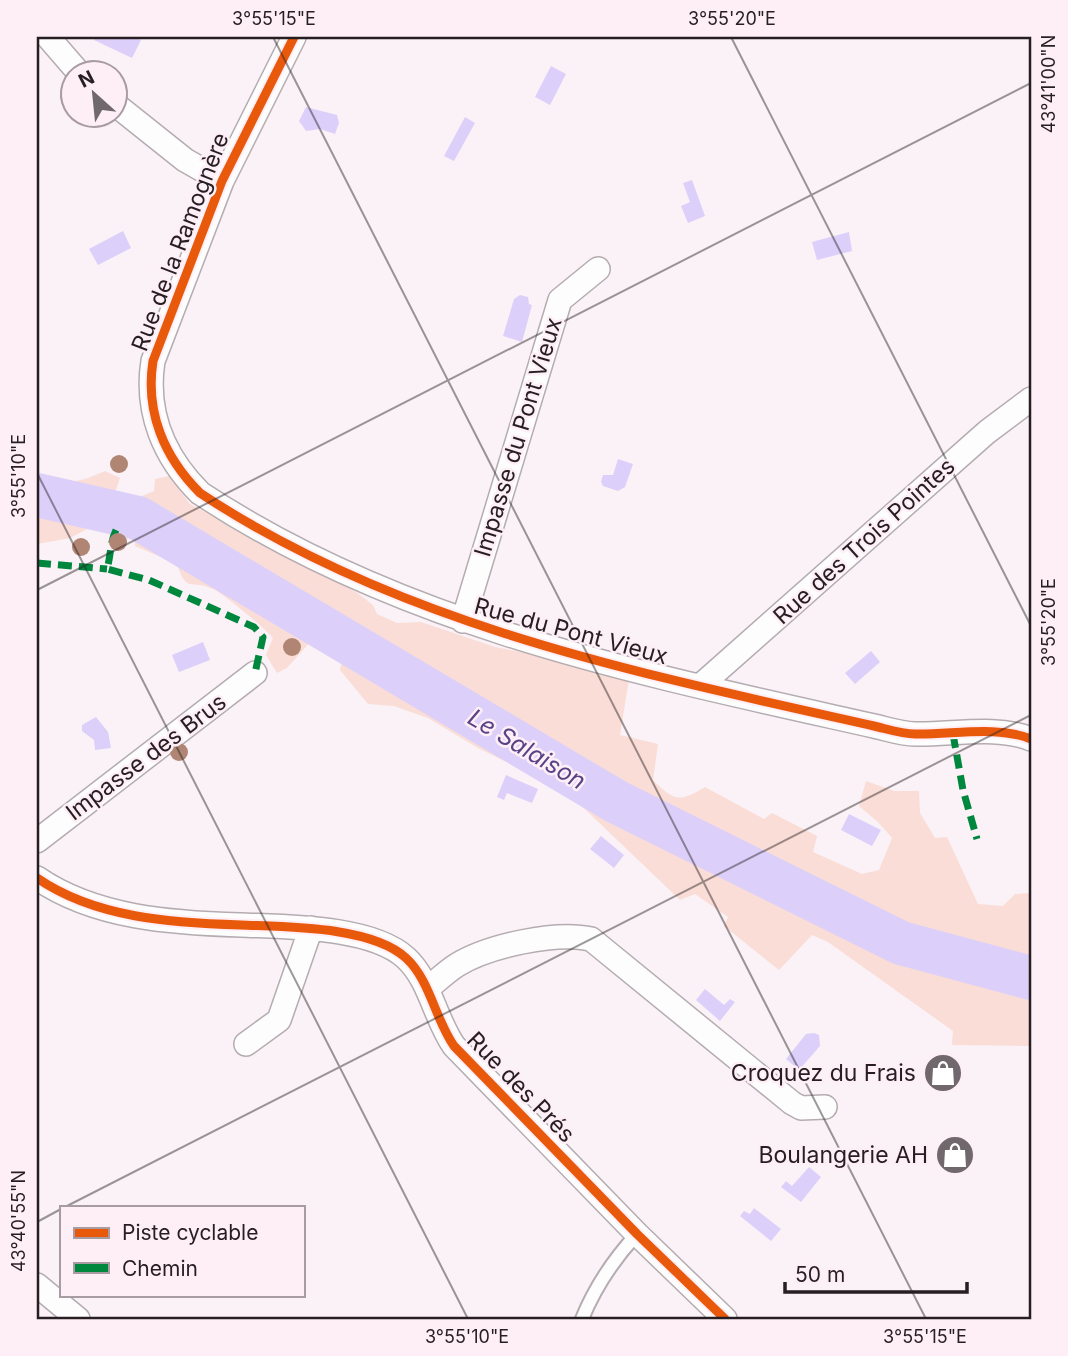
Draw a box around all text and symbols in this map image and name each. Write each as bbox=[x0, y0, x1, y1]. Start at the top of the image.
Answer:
text: 3°55'15"E bbox=[232, 8, 316, 29]
text: 3°55'20"E bbox=[688, 8, 776, 29]
text: 43°41'00"N bbox=[1038, 35, 1059, 133]
north arrow bbox=[60, 60, 130, 130]
text: N bbox=[75, 66, 98, 93]
street label: Rue de la Ramognère bbox=[125, 129, 235, 355]
street label: Impasse du Pont Vieux bbox=[468, 314, 568, 560]
text: 3°55'10"E bbox=[8, 434, 29, 518]
street label: Rue des Trois Pointes bbox=[767, 452, 961, 630]
text: 3°55'20"E bbox=[1038, 578, 1059, 666]
street label: Rue du Pont Vieux bbox=[471, 592, 671, 670]
street label: Impasse des Brus bbox=[60, 688, 232, 826]
water label: Le Salaison bbox=[463, 703, 591, 795]
street label: Rue des Prés bbox=[461, 1026, 581, 1148]
shop icon: Croquez du Frais bbox=[922, 1052, 964, 1094]
place label: Croquez du Frais bbox=[731, 1059, 916, 1087]
shop icon: Boulangerie AH bbox=[934, 1134, 976, 1176]
place label: Boulangerie AH bbox=[759, 1141, 928, 1169]
text: 43°40'55"N bbox=[8, 1170, 29, 1272]
legend bbox=[60, 1206, 304, 1296]
text: Piste cyclable bbox=[122, 1220, 258, 1245]
scale bar bbox=[785, 1251, 967, 1295]
text: Chemin bbox=[122, 1256, 198, 1281]
text: 50 m bbox=[795, 1262, 845, 1287]
text: 3°55'10"E bbox=[425, 1326, 509, 1347]
text: 3°55'15"E bbox=[883, 1326, 967, 1347]

